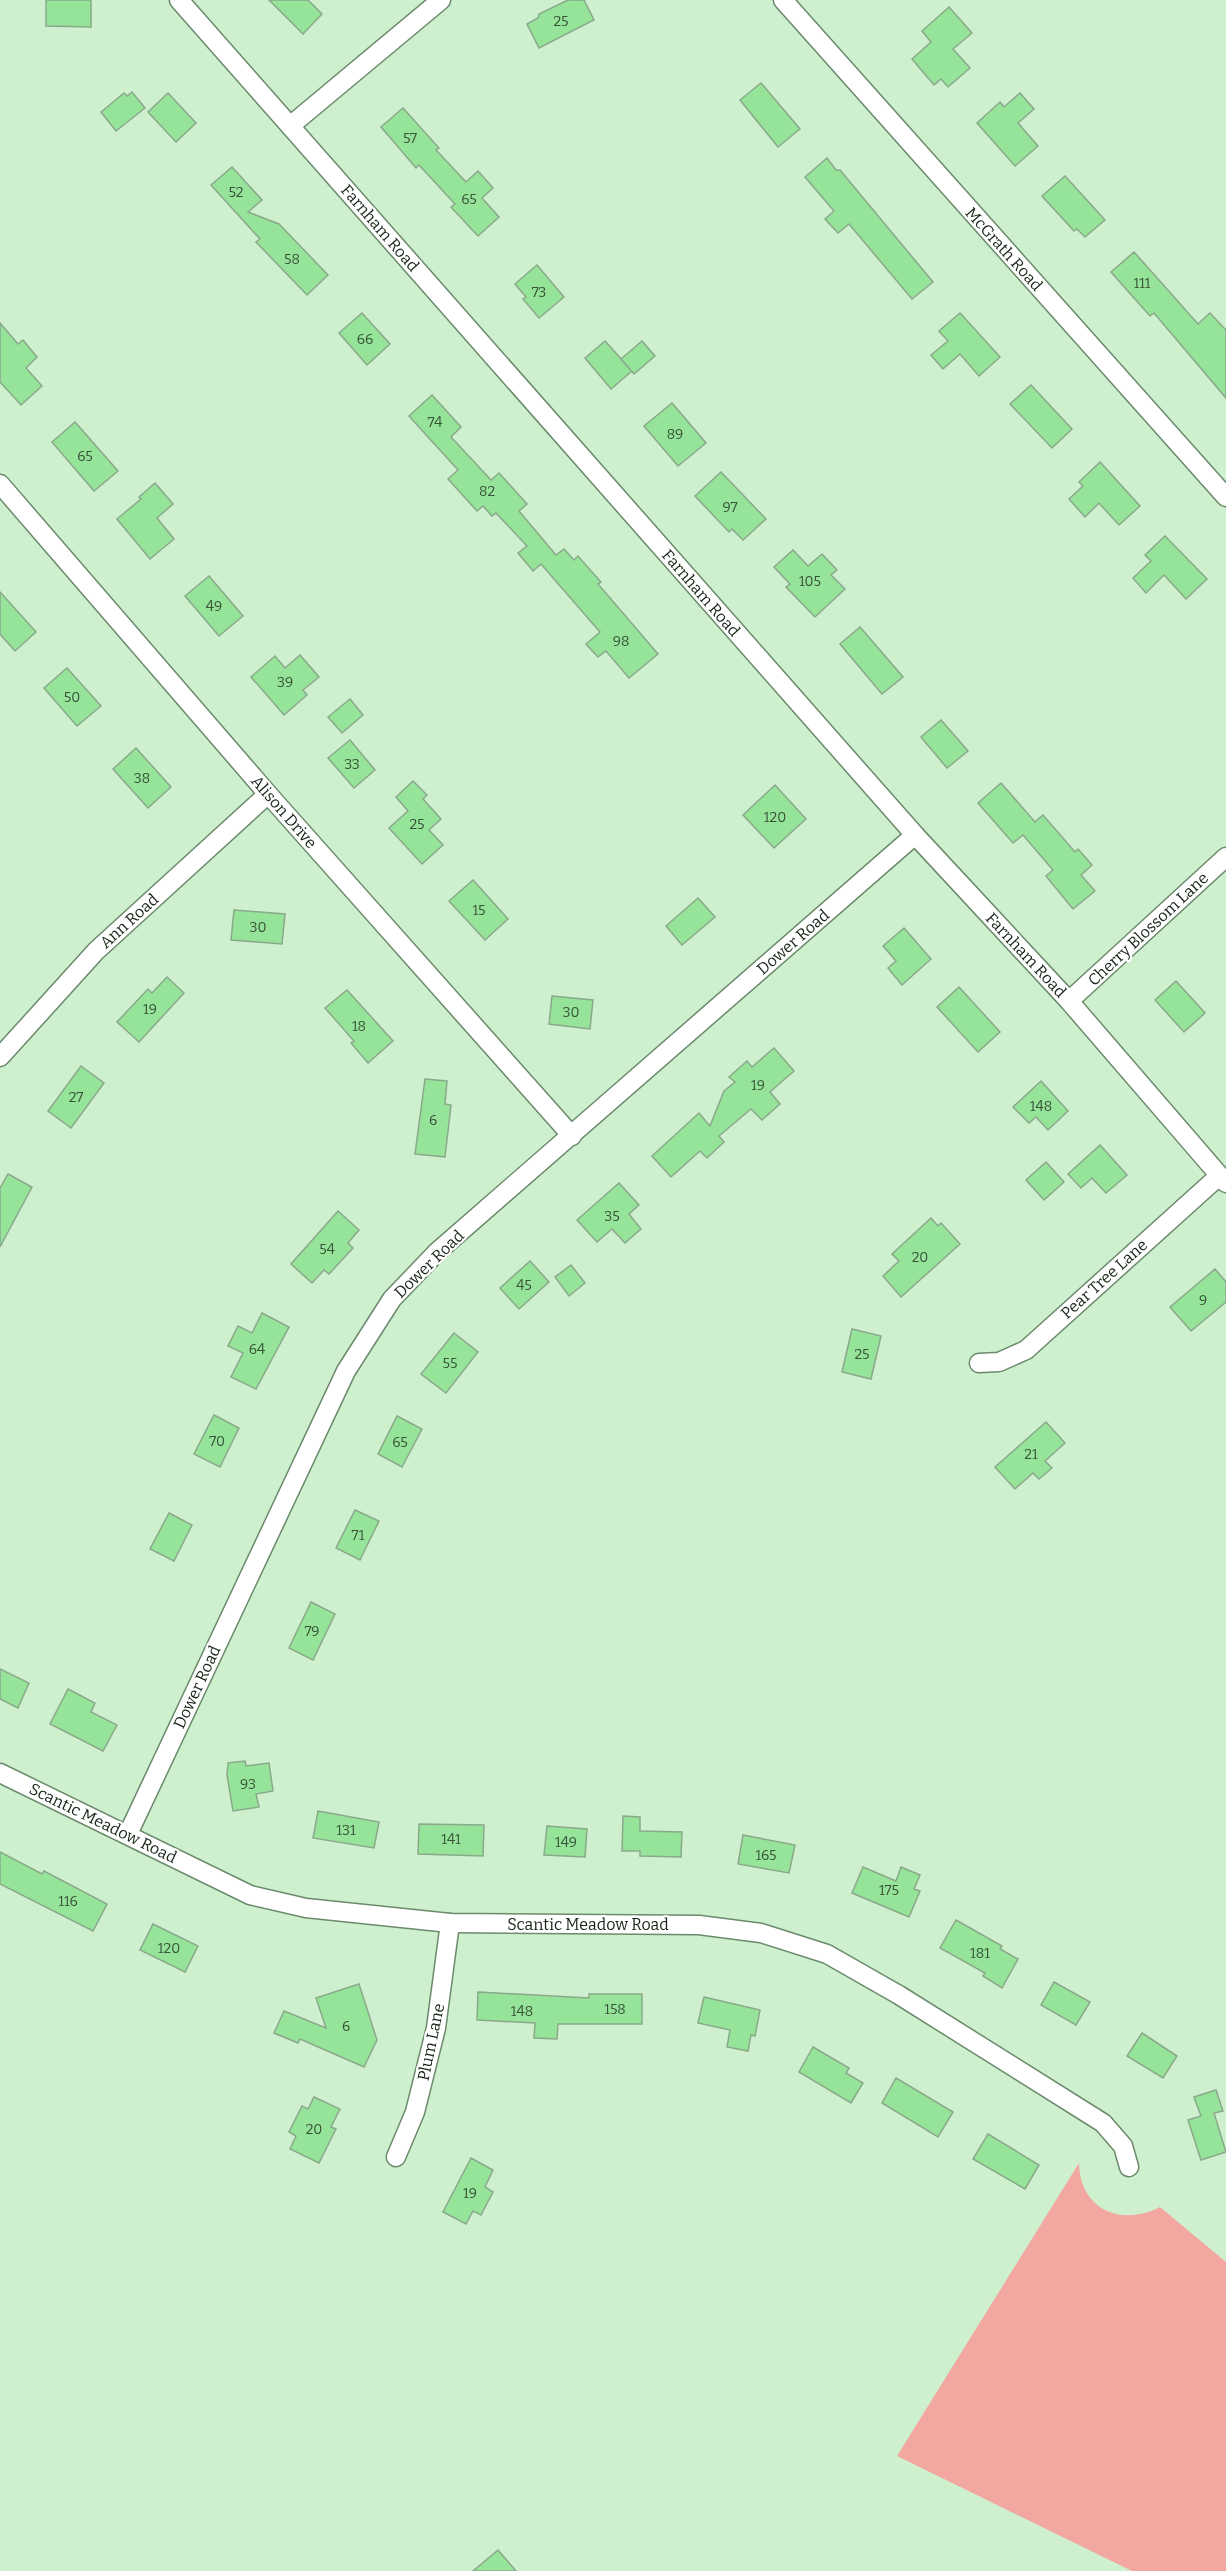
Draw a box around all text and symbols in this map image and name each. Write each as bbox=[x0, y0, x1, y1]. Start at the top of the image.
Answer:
house number: 25 bbox=[553, 13, 569, 30]
house number: 57 bbox=[403, 130, 417, 147]
street label: Farnham Road bbox=[337, 181, 423, 276]
house number: 52 bbox=[229, 184, 243, 201]
house number: 65 bbox=[461, 191, 477, 208]
street label: McGrath Road bbox=[962, 203, 1047, 295]
house number: 58 bbox=[284, 251, 300, 268]
house number: 111 bbox=[1133, 275, 1151, 292]
house number: 73 bbox=[532, 284, 546, 301]
house number: 66 bbox=[357, 331, 373, 348]
house number: 74 bbox=[427, 414, 443, 431]
house number: 89 bbox=[667, 426, 683, 443]
house number: 65 bbox=[77, 448, 93, 465]
house number: 82 bbox=[479, 483, 495, 500]
house number: 97 bbox=[722, 499, 738, 516]
street label: Farnham Road bbox=[658, 546, 744, 641]
house number: 105 bbox=[799, 573, 821, 590]
house number: 49 bbox=[206, 598, 222, 615]
house number: 98 bbox=[613, 633, 629, 650]
house number: 39 bbox=[277, 674, 293, 691]
house number: 50 bbox=[64, 689, 80, 706]
house number: 33 bbox=[344, 756, 360, 773]
house number: 38 bbox=[134, 770, 150, 787]
street label: Alison Drive bbox=[247, 772, 321, 852]
house number: 120 bbox=[764, 809, 786, 826]
house number: 25 bbox=[409, 816, 425, 833]
street label: Cherry Blossom Lane bbox=[1084, 868, 1212, 990]
street label: Ann Road bbox=[96, 889, 163, 952]
house number: 15 bbox=[472, 902, 486, 919]
street label: Dower Road bbox=[753, 905, 833, 979]
street label: Farnham Road bbox=[982, 909, 1070, 1002]
house number: 30 bbox=[250, 919, 266, 936]
house number: 19 bbox=[143, 1001, 157, 1018]
house number: 30 bbox=[563, 1004, 579, 1021]
house number: 18 bbox=[352, 1018, 366, 1035]
house number: 19 bbox=[751, 1077, 765, 1094]
house number: 27 bbox=[69, 1089, 83, 1106]
house number: 148 bbox=[1030, 1098, 1052, 1115]
house number: 6 bbox=[429, 1112, 437, 1129]
house number: 35 bbox=[604, 1208, 620, 1225]
street label: Dower Road bbox=[390, 1226, 468, 1302]
street label: Pear Tree Lane bbox=[1057, 1235, 1151, 1323]
house number: 54 bbox=[319, 1241, 335, 1258]
house number: 20 bbox=[912, 1249, 928, 1266]
house number: 45 bbox=[516, 1277, 532, 1294]
house number: 9 bbox=[1199, 1292, 1207, 1309]
house number: 64 bbox=[249, 1341, 265, 1358]
house number: 25 bbox=[854, 1346, 870, 1363]
house number: 55 bbox=[443, 1355, 457, 1372]
house number: 70 bbox=[209, 1433, 225, 1450]
house number: 65 bbox=[392, 1434, 408, 1451]
house number: 21 bbox=[1024, 1446, 1038, 1463]
house number: 71 bbox=[352, 1527, 365, 1544]
house number: 79 bbox=[305, 1623, 320, 1640]
street label: Dower Road bbox=[169, 1642, 225, 1732]
house number: 93 bbox=[240, 1776, 256, 1793]
street label: Scantic Meadow Road bbox=[26, 1779, 180, 1867]
house number: 131 bbox=[336, 1822, 356, 1839]
house number: 141 bbox=[441, 1831, 461, 1848]
house number: 149 bbox=[555, 1834, 577, 1851]
house number: 165 bbox=[755, 1847, 777, 1864]
house number: 175 bbox=[879, 1882, 899, 1899]
house number: 116 bbox=[58, 1893, 78, 1910]
street label: Scantic Meadow Road bbox=[507, 1915, 669, 1934]
house number: 120 bbox=[158, 1940, 180, 1957]
house number: 181 bbox=[970, 1945, 990, 1962]
house number: 158 bbox=[604, 2001, 626, 2018]
street label: Plum Lane bbox=[414, 2002, 448, 2082]
house number: 148 bbox=[511, 2003, 533, 2020]
house number: 6 bbox=[342, 2018, 350, 2035]
house number: 20 bbox=[306, 2121, 322, 2138]
house number: 19 bbox=[463, 2185, 477, 2202]

